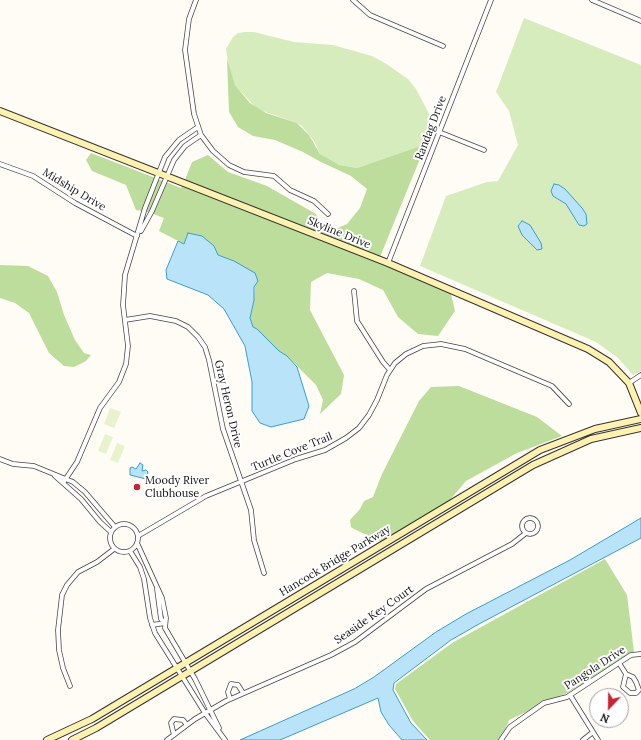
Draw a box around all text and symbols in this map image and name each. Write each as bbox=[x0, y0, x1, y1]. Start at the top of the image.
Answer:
street label: Randag Drive bbox=[413, 94, 449, 162]
street label: Midship Drive bbox=[40, 166, 108, 214]
street label: Skyline Drive bbox=[305, 214, 373, 252]
street label: Gray Heron Drive bbox=[211, 359, 245, 449]
street label: Turtle Cove Trail bbox=[250, 430, 334, 474]
place label: Moody River Clubhouse bbox=[145, 474, 209, 500]
marker: Moody River Clubhouse bbox=[132, 482, 142, 492]
street label: Hancock Bridge Parkway bbox=[277, 523, 393, 599]
street label: Seaside Key Court bbox=[332, 583, 416, 647]
street label: Pangola Drive bbox=[562, 643, 628, 693]
north arrow bbox=[589, 688, 629, 728]
text: N bbox=[598, 710, 611, 726]

